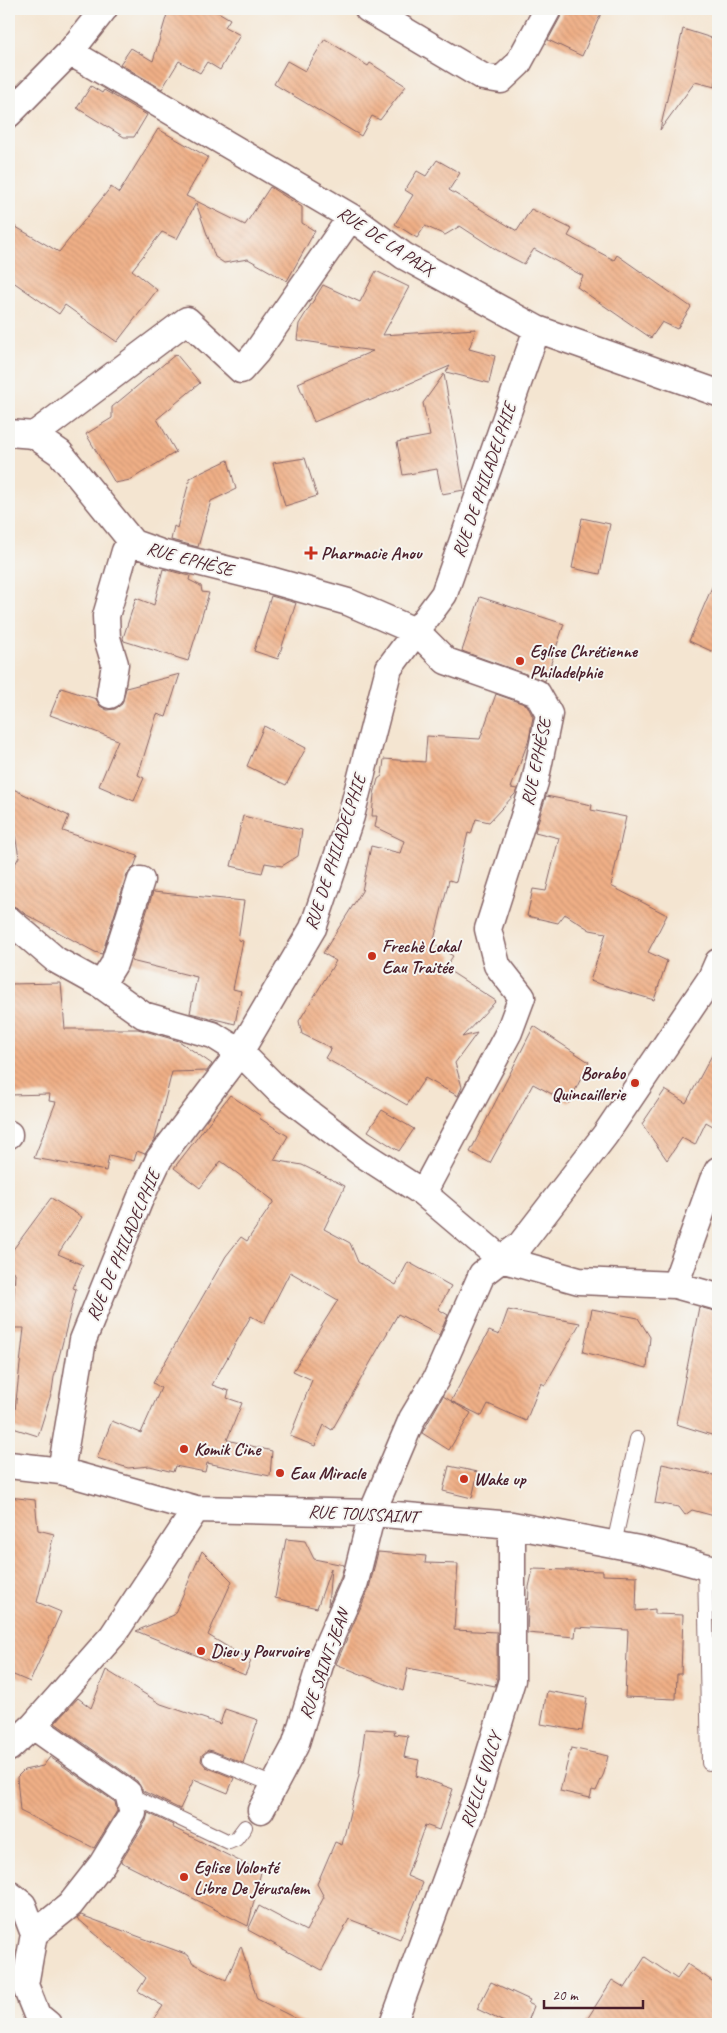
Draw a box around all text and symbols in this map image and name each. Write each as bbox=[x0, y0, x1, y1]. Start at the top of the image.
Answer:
street label: RUE DE LA PAIX bbox=[333, 202, 440, 281]
street label: RUE DE PHILADELPHIE bbox=[447, 398, 521, 560]
street label: RUE EPHÈSE bbox=[144, 537, 238, 582]
place label: Pharmacie Anou bbox=[321, 542, 423, 564]
marker: Pharmacie Anou bbox=[305, 547, 317, 559]
place label: Eglise Chrétienne Philadelphie bbox=[530, 640, 639, 683]
marker: Eglise Chrétienne Philadelphie bbox=[514, 655, 526, 667]
street label: RUE EPHÈSE bbox=[516, 714, 556, 808]
street label: RUE DE PHILADELPHIE bbox=[300, 770, 371, 932]
place label: Frechè Lokal Eau Traitée bbox=[382, 935, 463, 978]
marker: Frechè Lokal Eau Traitée bbox=[366, 950, 378, 962]
place label: Borabo Quincaillerie bbox=[552, 1062, 627, 1105]
marker: Borabo Quincaillerie bbox=[629, 1077, 641, 1089]
street label: RUE DE PHILADELPHIE bbox=[81, 1164, 166, 1324]
place label: Komik Cine bbox=[194, 1438, 262, 1460]
marker: Komik Cine bbox=[178, 1443, 190, 1455]
place label: Eau Miracle bbox=[290, 1462, 367, 1484]
marker: Eau Miracle bbox=[274, 1467, 286, 1479]
place label: Wake up bbox=[474, 1468, 527, 1490]
marker: Wake up bbox=[458, 1473, 470, 1485]
street label: RUE TOUSSAINT bbox=[308, 1500, 423, 1528]
street label: RUE SAINT-JEAN bbox=[294, 1604, 355, 1722]
place label: Dieu y Pourvoire bbox=[211, 1640, 311, 1662]
marker: Dieu y Pourvoire bbox=[195, 1645, 207, 1657]
street label: RUELLE VOLCY bbox=[455, 1726, 508, 1830]
place label: Eglise Volonté Libre De Jérusalem bbox=[194, 1856, 311, 1899]
marker: Eglise Volonté Libre De Jérusalem bbox=[178, 1871, 190, 1883]
scale bar bbox=[544, 1978, 643, 2010]
text: 20 m bbox=[552, 1986, 579, 2005]

